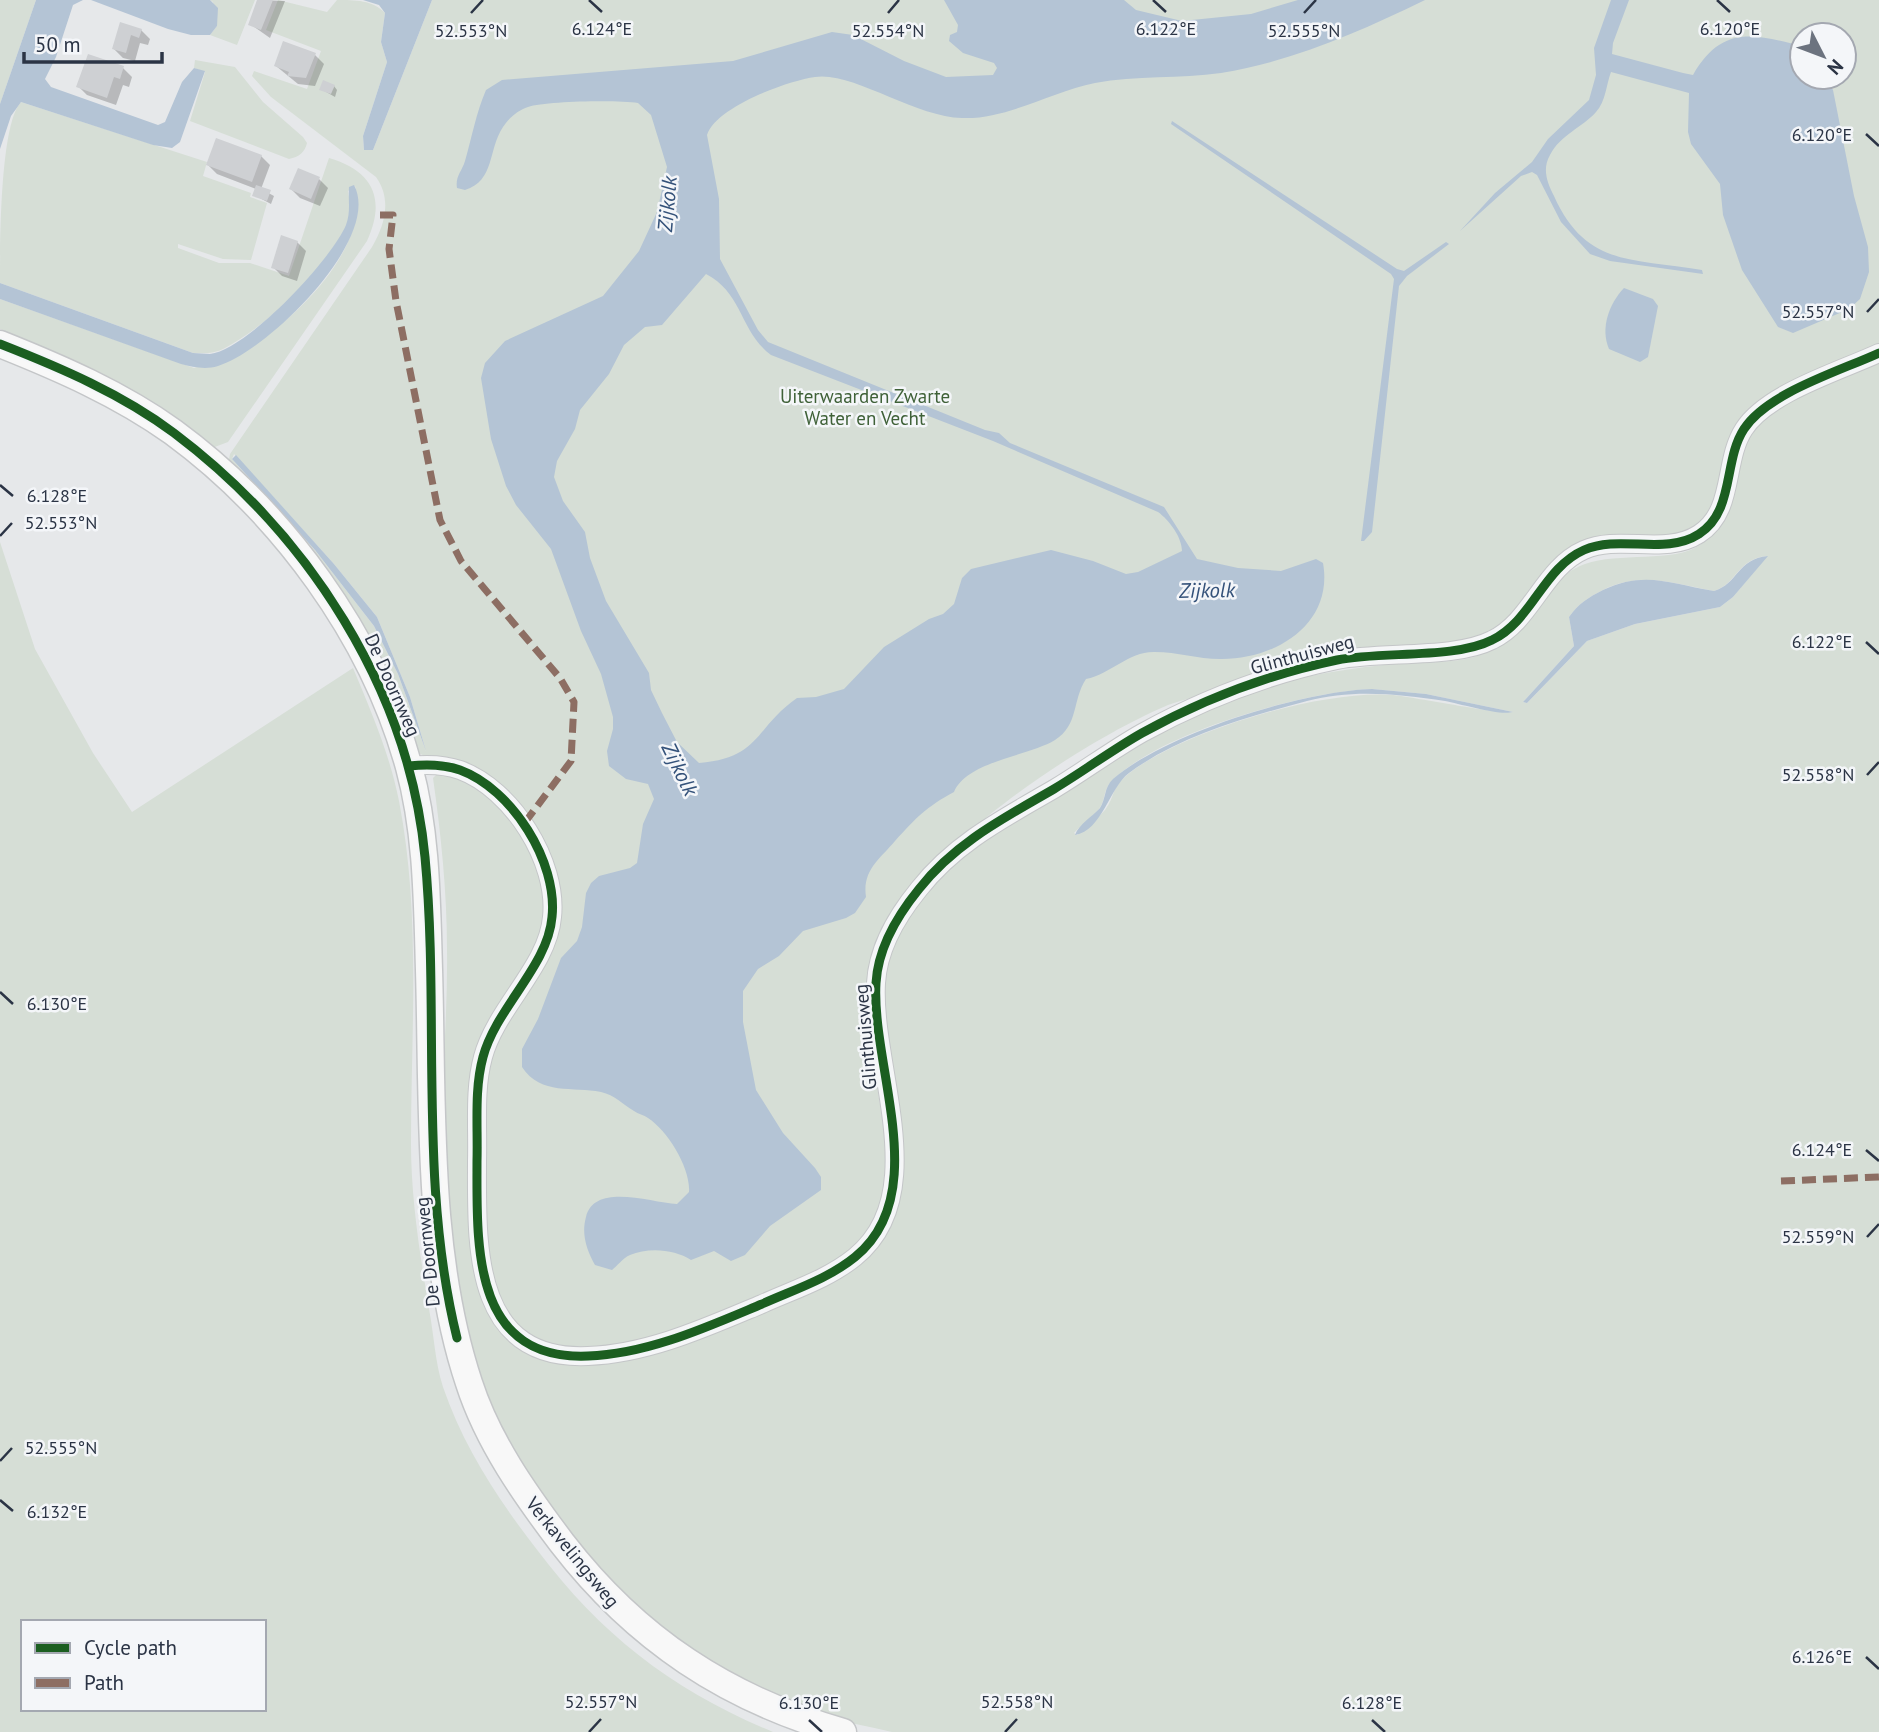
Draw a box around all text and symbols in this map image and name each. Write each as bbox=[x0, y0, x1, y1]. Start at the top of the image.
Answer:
text: 6.124°E bbox=[572, 17, 632, 40]
text: 6.122°E bbox=[1136, 17, 1196, 40]
text: 6.120°E bbox=[1700, 17, 1760, 40]
text: 52.553°N bbox=[435, 19, 507, 42]
text: 52.554°N bbox=[852, 19, 924, 42]
text: 52.555°N bbox=[1268, 19, 1340, 42]
scale bar bbox=[24, 21, 163, 65]
north arrow bbox=[1788, 21, 1858, 91]
text: 50 m bbox=[35, 31, 81, 58]
text: N bbox=[1823, 55, 1849, 80]
text: 6.120°E bbox=[1792, 123, 1852, 146]
water label: Zijkolk bbox=[651, 173, 683, 234]
text: 52.557°N bbox=[1782, 300, 1854, 323]
park label: Uiterwaarden Zwarte Water en Vecht bbox=[780, 384, 950, 430]
text: 6.128°E bbox=[27, 484, 87, 507]
text: 52.553°N bbox=[25, 511, 97, 534]
water label: Zijkolk bbox=[1178, 576, 1237, 604]
street label: Glinthuisweg bbox=[1248, 629, 1356, 679]
street label: De Doornweg bbox=[360, 630, 426, 740]
text: 6.122°E bbox=[1792, 630, 1852, 653]
water label: Zijkolk bbox=[655, 737, 705, 802]
text: 52.558°N bbox=[1782, 763, 1854, 786]
street label: Glinthuisweg bbox=[848, 983, 882, 1091]
text: 6.130°E bbox=[27, 992, 87, 1015]
text: 6.124°E bbox=[1792, 1138, 1852, 1161]
street label: De Doornweg bbox=[409, 1196, 445, 1308]
text: 52.559°N bbox=[1782, 1225, 1854, 1248]
text: 52.555°N bbox=[25, 1436, 97, 1459]
street label: Verkavelingsweg bbox=[520, 1491, 625, 1612]
text: 6.132°E bbox=[27, 1500, 87, 1523]
legend bbox=[21, 1620, 266, 1711]
text: Cycle path bbox=[84, 1634, 177, 1661]
text: 6.126°E bbox=[1792, 1645, 1852, 1668]
text: Path bbox=[84, 1669, 124, 1696]
text: 52.557°N bbox=[565, 1690, 637, 1713]
text: 52.558°N bbox=[981, 1690, 1053, 1713]
text: 6.130°E bbox=[779, 1691, 839, 1714]
text: 6.128°E bbox=[1342, 1691, 1402, 1714]

